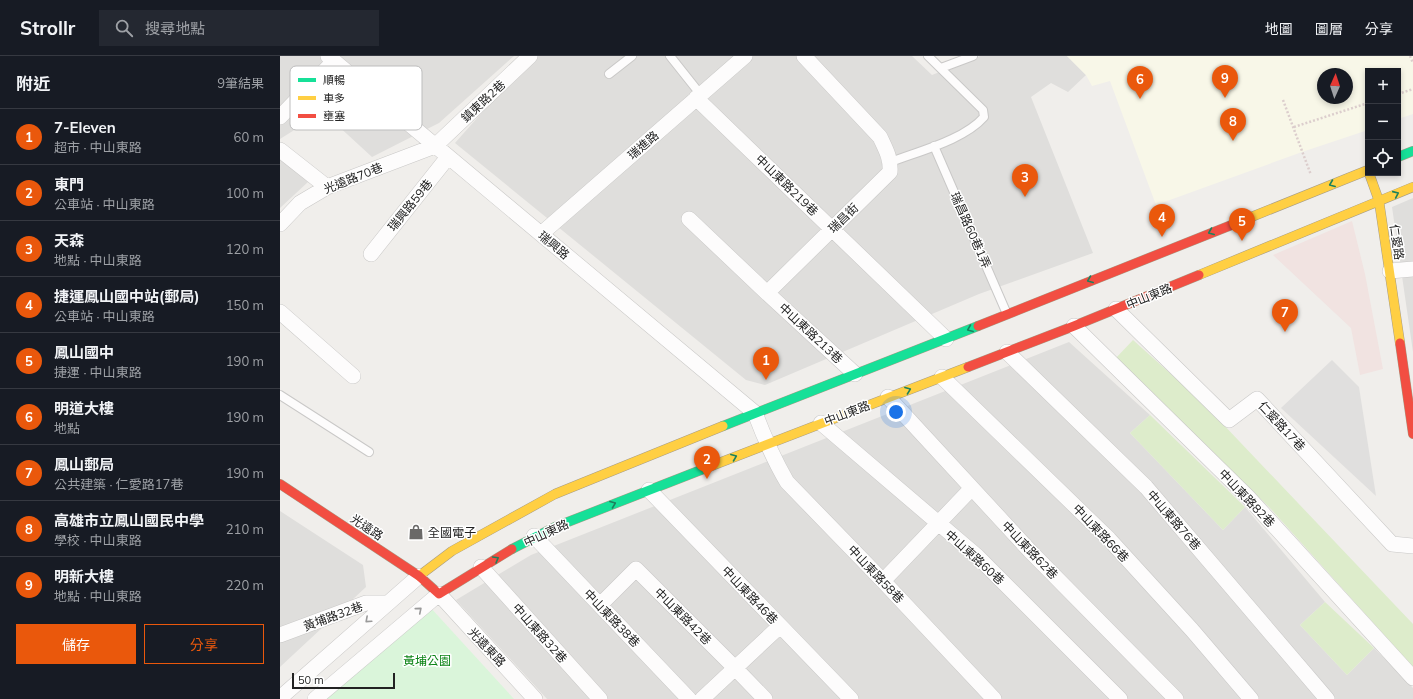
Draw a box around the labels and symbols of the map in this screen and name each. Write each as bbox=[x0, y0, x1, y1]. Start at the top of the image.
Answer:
pin: 9 bbox=[1212, 65, 1238, 98]
legend bbox=[290, 66, 422, 130]
pin: 6 bbox=[1127, 66, 1153, 99]
north arrow bbox=[1317, 68, 1353, 104]
text: 順暢 bbox=[323, 73, 345, 87]
street label: 鎮東路2巷 bbox=[458, 77, 508, 125]
text: 車多 bbox=[323, 91, 345, 105]
pin: 8 bbox=[1220, 108, 1246, 141]
text: 壅塞 bbox=[323, 109, 345, 123]
street label: 瑞進路 bbox=[624, 128, 662, 162]
street label: 中山東路219巷 bbox=[752, 151, 822, 219]
street label: 光遠路70巷 bbox=[321, 159, 385, 197]
pin: 3 bbox=[1012, 164, 1038, 197]
street label: 瑞興路59巷 bbox=[385, 176, 435, 234]
one-way arrow bbox=[1328, 180, 1335, 188]
street label: 瑞昌路60巷1弄 bbox=[948, 190, 994, 270]
one-way arrow bbox=[1392, 191, 1400, 199]
street label: 瑞昌街 bbox=[825, 200, 861, 236]
pin: 4 bbox=[1149, 204, 1175, 237]
pin: 5 bbox=[1229, 208, 1255, 241]
street label: 仁愛路 bbox=[1387, 223, 1407, 261]
street label: 瑞興路 bbox=[535, 228, 573, 262]
one-way arrow bbox=[1207, 228, 1214, 236]
one-way arrow bbox=[1087, 276, 1094, 284]
street label: 中山東路 bbox=[1124, 280, 1174, 312]
pin: 7 bbox=[1272, 299, 1298, 332]
street label: 中山東路213巷 bbox=[776, 300, 846, 366]
one-way arrow bbox=[966, 324, 974, 332]
pin: 1 bbox=[753, 347, 779, 380]
one-way arrow bbox=[904, 386, 911, 394]
street label: 中山東路 bbox=[822, 397, 872, 429]
street label: 仁愛路17巷 bbox=[1255, 398, 1309, 454]
your location bbox=[886, 402, 906, 422]
pin: 2 bbox=[694, 446, 720, 479]
one-way arrow bbox=[731, 453, 738, 461]
street label: 中山東路82巷 bbox=[1216, 466, 1278, 530]
street label: 中山東路76巷 bbox=[1144, 487, 1204, 553]
one-way arrow bbox=[609, 501, 617, 509]
street label: 中山東路66巷 bbox=[1070, 501, 1132, 565]
street label: 光遠路 bbox=[348, 511, 386, 543]
street label: 中山東路 bbox=[521, 516, 571, 550]
street label: 中山東路62巷 bbox=[999, 518, 1061, 582]
shop icon: 全國電子 bbox=[407, 523, 425, 541]
place label: 全國電子 bbox=[428, 525, 476, 540]
street label: 中山東路60巷 bbox=[942, 527, 1008, 587]
street label: 中山東路58巷 bbox=[845, 542, 907, 606]
one-way arrow bbox=[491, 556, 499, 563]
street label: 中山東路46巷 bbox=[719, 563, 781, 627]
street label: 中山東路42巷 bbox=[651, 584, 715, 648]
street label: 中山東路38巷 bbox=[581, 586, 643, 650]
street label: 黃埔路32巷 bbox=[301, 598, 365, 634]
street label: 中山東路32巷 bbox=[510, 600, 570, 666]
one-way arrow bbox=[415, 608, 422, 615]
one-way arrow bbox=[366, 615, 373, 622]
street label: 光遠東路 bbox=[465, 624, 509, 670]
park label: 黃埔公園 bbox=[403, 653, 451, 668]
scale bar bbox=[292, 671, 395, 690]

